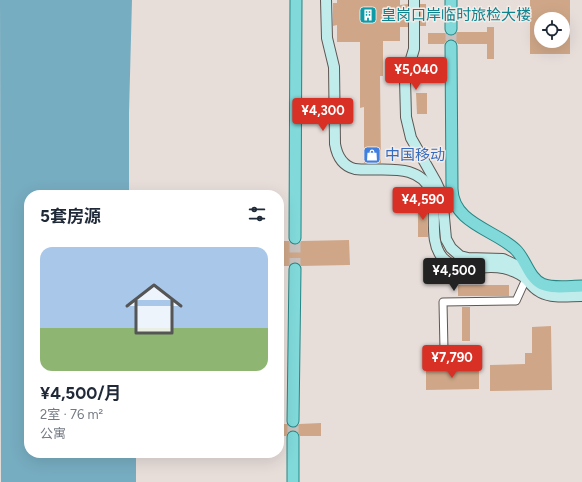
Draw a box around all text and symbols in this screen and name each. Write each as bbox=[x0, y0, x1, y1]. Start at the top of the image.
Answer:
building icon: 皇岗口岸临时旅检大楼 bbox=[358, 5, 378, 25]
place label: 皇岗口岸临时旅检大楼 bbox=[381, 6, 531, 24]
map controls bbox=[534, 12, 570, 48]
button: locate bbox=[534, 12, 570, 48]
pin: ¥5,040 bbox=[383, 57, 449, 91]
text: ¥5,040 bbox=[394, 62, 438, 77]
pin: ¥4,300 bbox=[290, 98, 356, 132]
text: ¥4,300 bbox=[301, 103, 345, 118]
shop icon: 中国移动 bbox=[362, 145, 382, 165]
place label: 中国移动 bbox=[385, 146, 445, 164]
pin: ¥4,590 bbox=[390, 187, 456, 221]
text: ¥4,590 bbox=[402, 192, 444, 207]
icon: filters bbox=[246, 203, 268, 225]
text: 5套房源 bbox=[40, 206, 101, 226]
pin: ¥4,500 bbox=[421, 258, 487, 292]
text: ¥4,500 bbox=[432, 263, 476, 278]
icon: home bbox=[118, 273, 190, 345]
pin: ¥7,790 bbox=[419, 345, 485, 379]
text: ¥7,790 bbox=[431, 350, 473, 365]
text: ¥4,500/月 bbox=[40, 383, 122, 403]
text: 2室 · 76 m² bbox=[40, 407, 103, 422]
text: 公寓 bbox=[40, 426, 66, 441]

